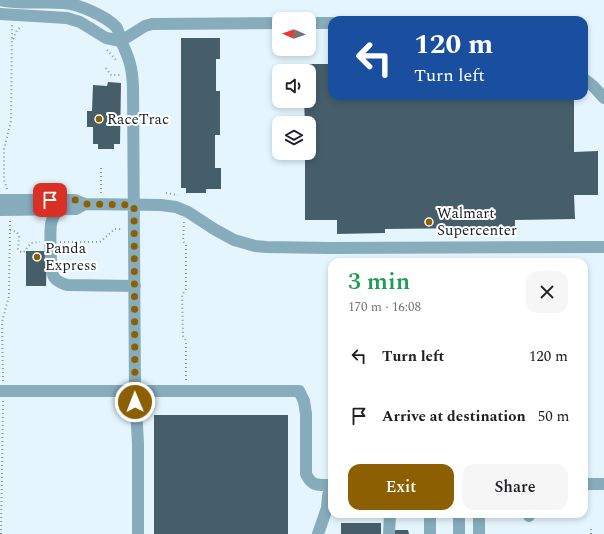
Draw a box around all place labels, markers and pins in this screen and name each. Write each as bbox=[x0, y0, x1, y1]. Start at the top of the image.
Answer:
place label: RaceTrac bbox=[107, 108, 169, 131]
marker: RaceTrac bbox=[94, 114, 104, 124]
pin bbox=[33, 183, 67, 217]
place label: Walmart Supercenter bbox=[437, 202, 517, 242]
marker: Walmart Supercenter bbox=[424, 217, 434, 227]
place label: Panda Express bbox=[45, 237, 97, 277]
marker: Panda Express bbox=[32, 252, 42, 262]

